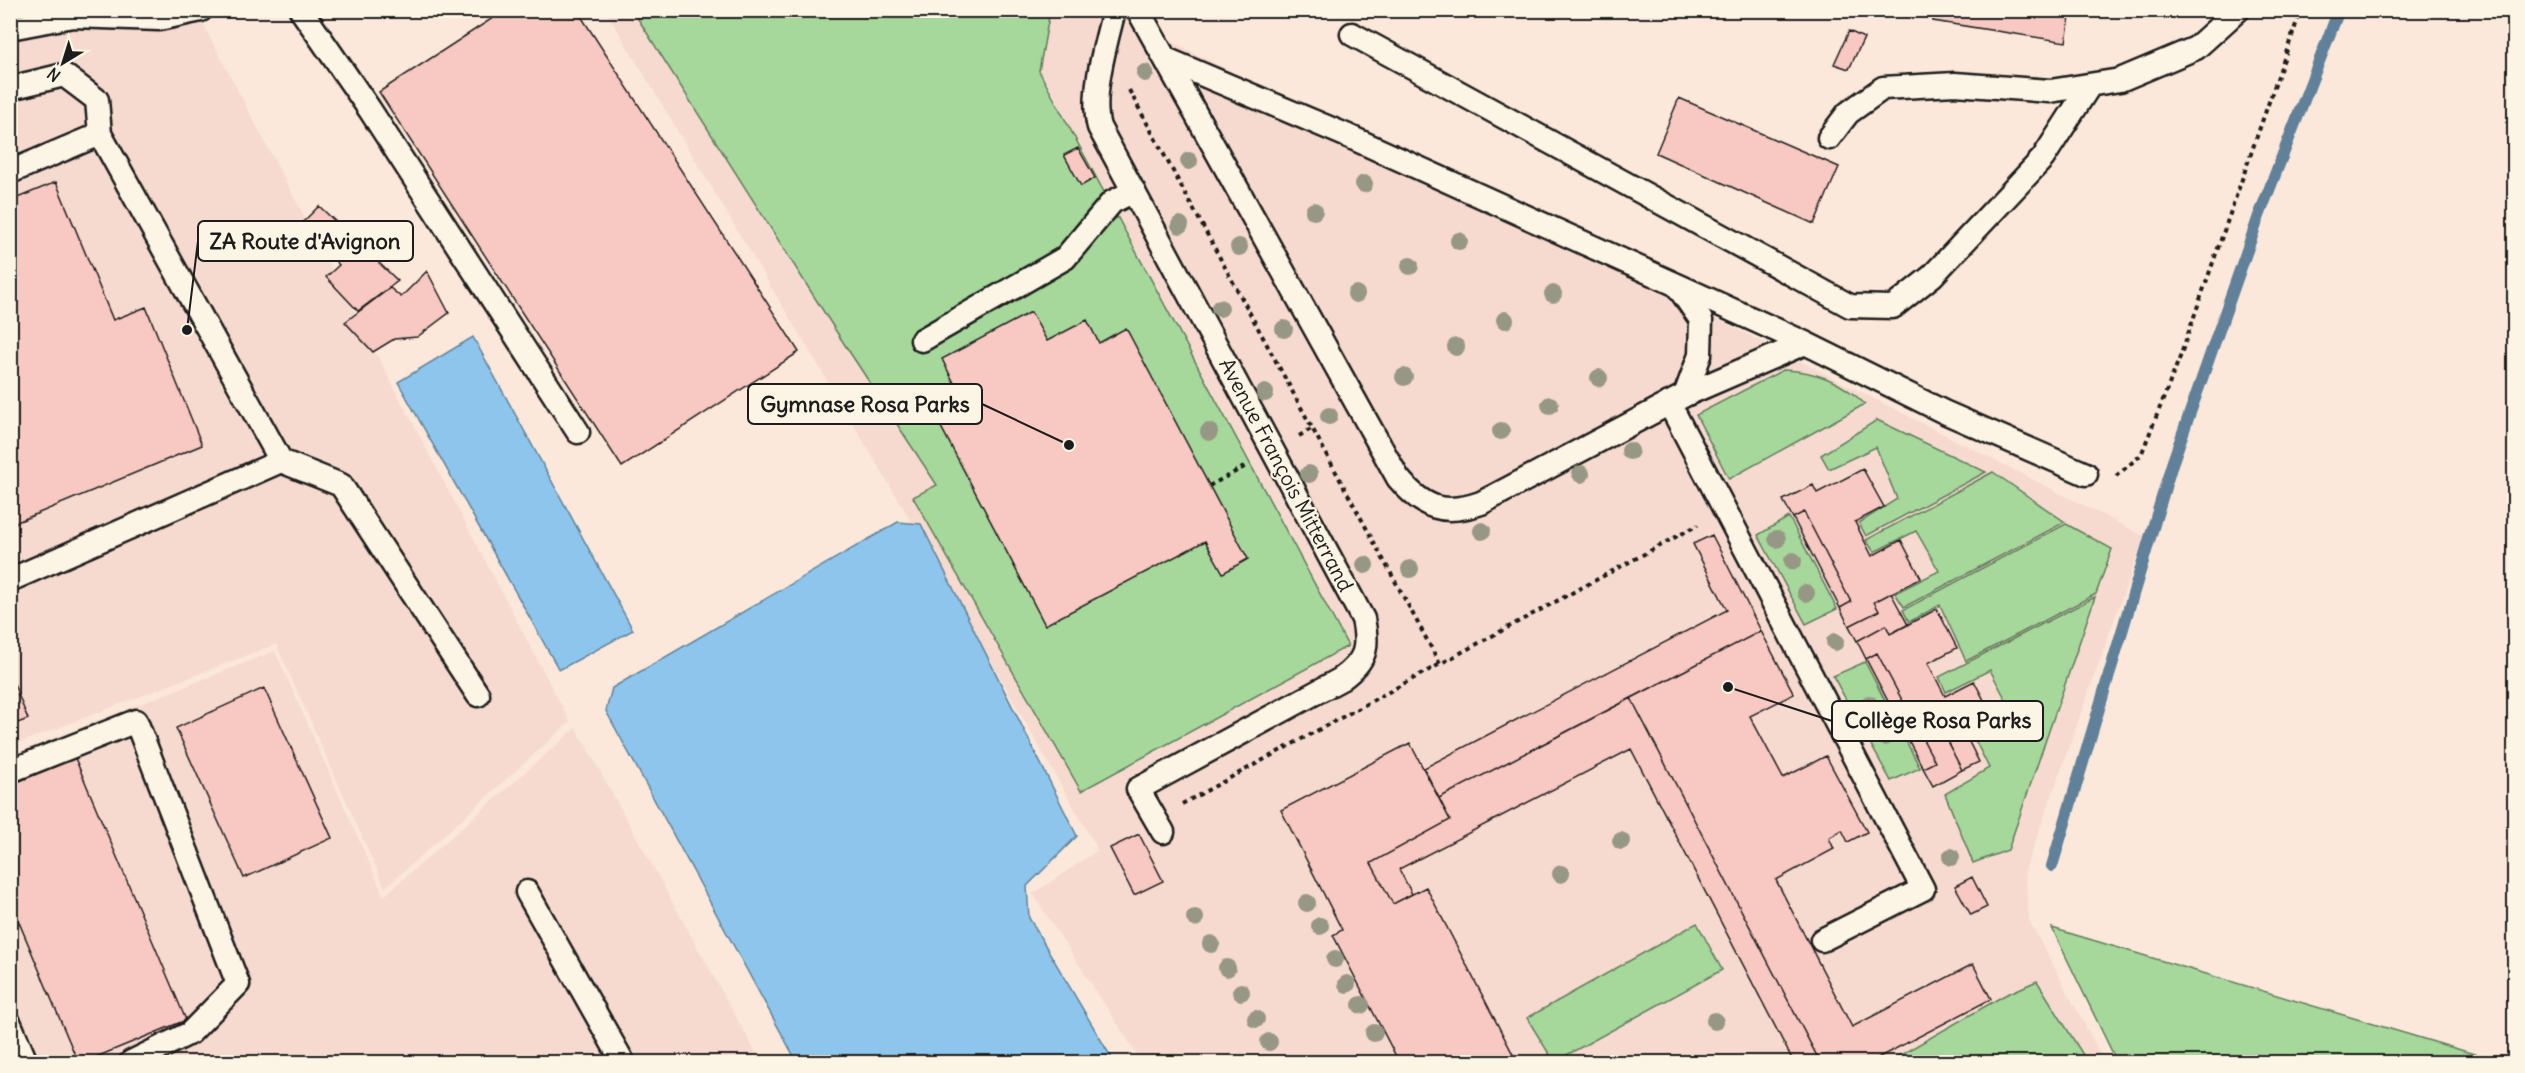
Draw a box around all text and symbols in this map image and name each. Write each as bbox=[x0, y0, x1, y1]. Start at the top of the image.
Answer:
north arrow bbox=[33, 33, 93, 93]
text: N bbox=[43, 64, 64, 86]
callout: ZA Route d'Avignon bbox=[198, 221, 413, 261]
text: ZA Route d'Avignon bbox=[209, 227, 401, 255]
street label: Avenue François Mitterrand bbox=[1213, 353, 1360, 596]
callout: Gymnase Rosa Parks bbox=[748, 384, 982, 424]
text: Gymnase Rosa Parks bbox=[760, 390, 970, 418]
callout: Collège Rosa Parks bbox=[1832, 701, 2043, 741]
text: Collège Rosa Parks bbox=[1844, 706, 2032, 734]

